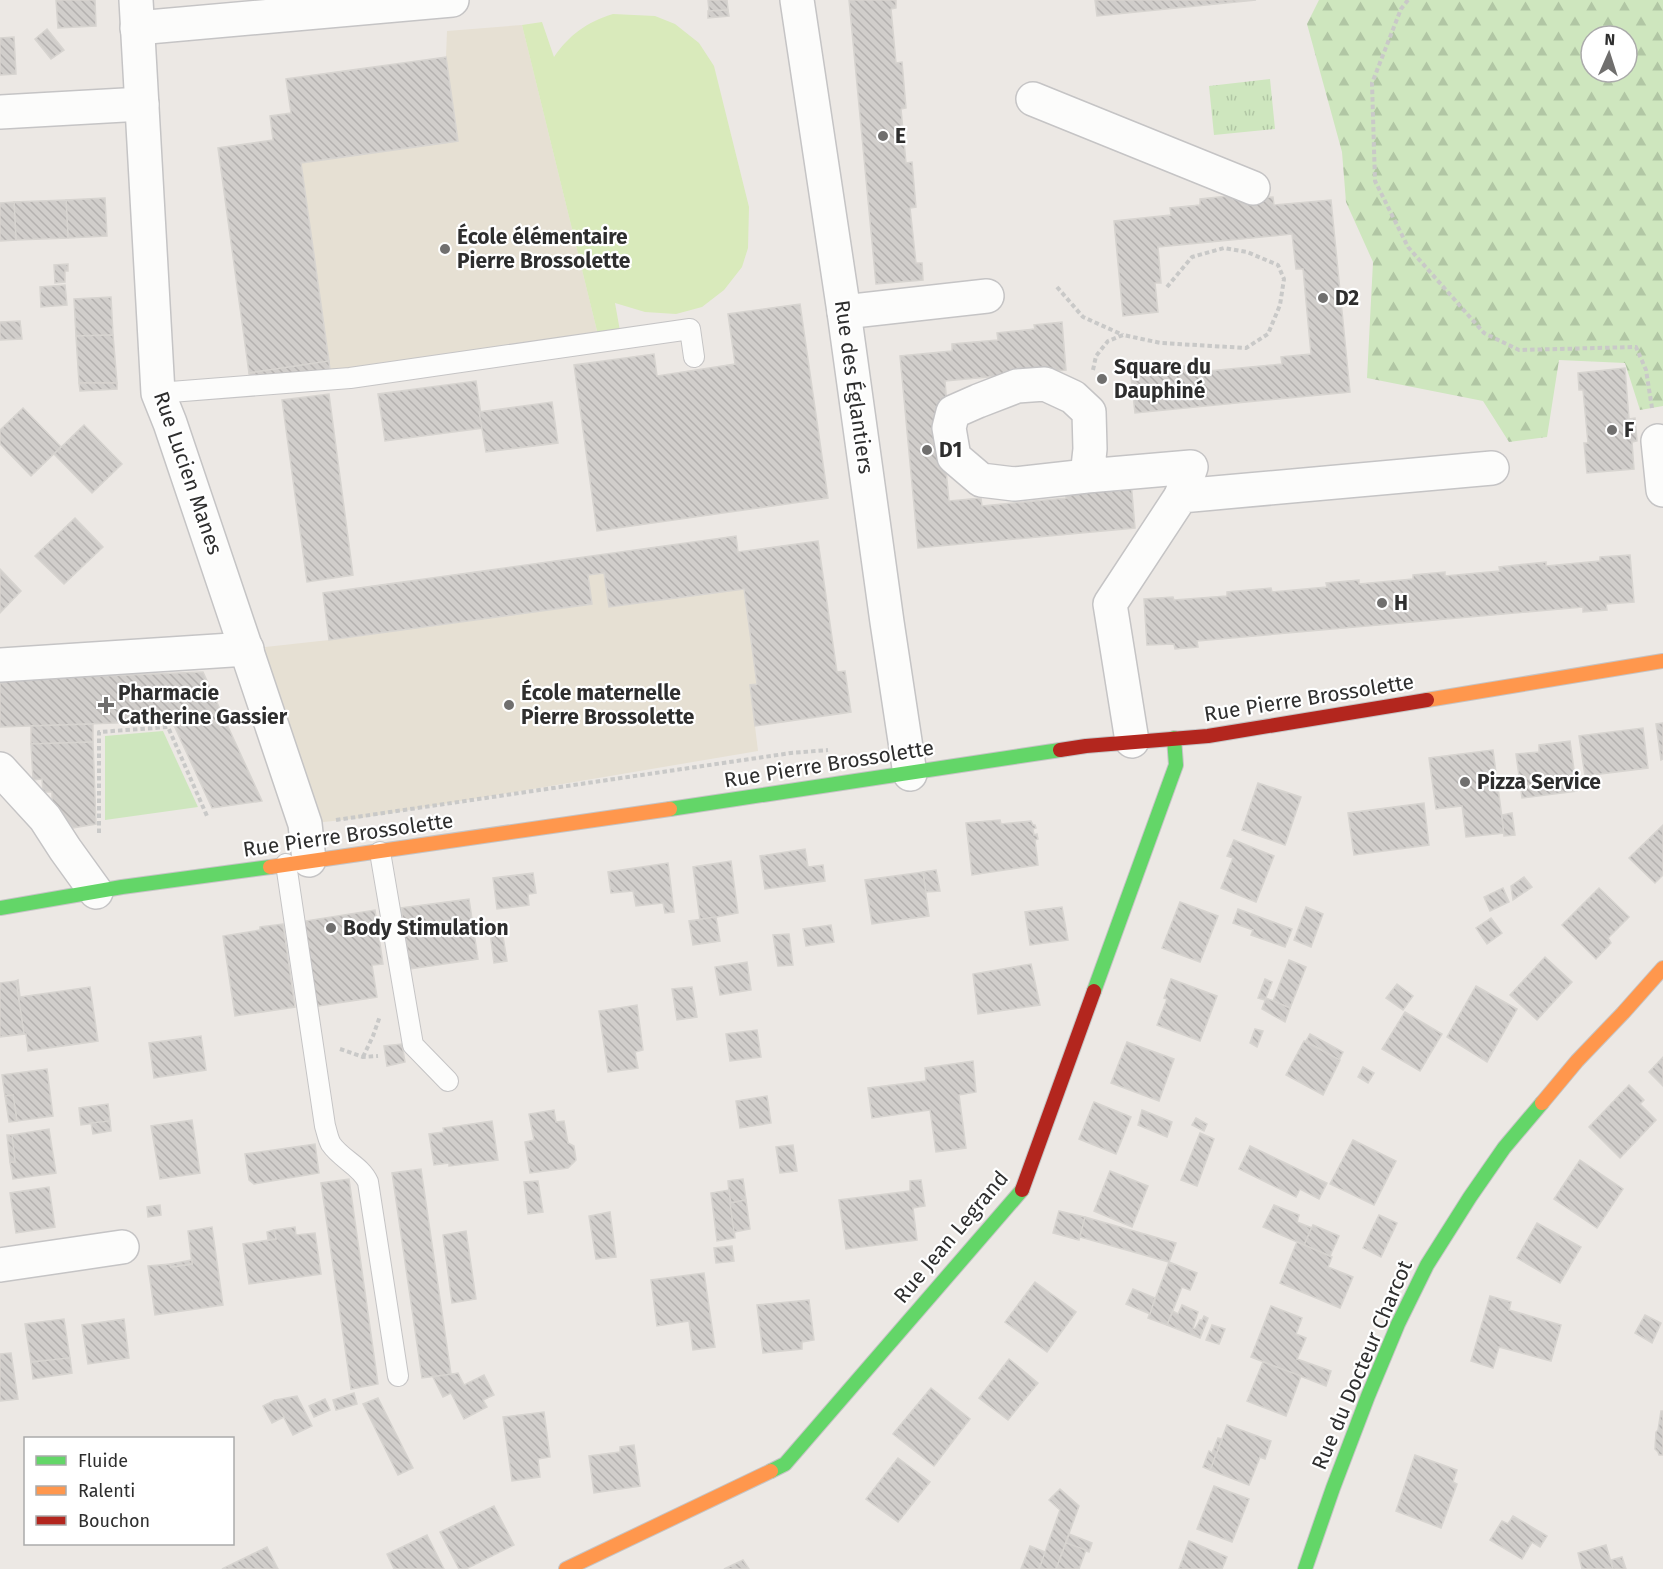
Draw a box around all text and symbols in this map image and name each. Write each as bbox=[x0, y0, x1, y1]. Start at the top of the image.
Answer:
north arrow bbox=[1579, 24, 1639, 84]
text: N bbox=[1604, 30, 1616, 49]
place label: E bbox=[895, 123, 906, 149]
marker: E bbox=[876, 129, 890, 143]
place label: École élémentaire Pierre Brossolette bbox=[457, 223, 631, 274]
marker: École élémentaire Pierre Brossolette bbox=[438, 242, 452, 256]
place label: D2 bbox=[1335, 285, 1359, 311]
marker: D2 bbox=[1316, 291, 1330, 305]
street label: Rue des Églantiers bbox=[829, 298, 879, 476]
place label: Square du Dauphiné bbox=[1114, 354, 1211, 404]
marker: Square du Dauphiné bbox=[1095, 372, 1109, 386]
street label: Rue Lucien Manes bbox=[148, 388, 228, 558]
place label: F bbox=[1624, 417, 1635, 443]
marker: F bbox=[1605, 423, 1619, 437]
place label: D1 bbox=[939, 437, 962, 463]
marker: D1 bbox=[920, 443, 934, 457]
place label: H bbox=[1394, 590, 1408, 616]
marker: H bbox=[1375, 596, 1389, 610]
street label: Rue Pierre Brossolette bbox=[1202, 669, 1416, 727]
place label: École maternelle Pierre Brossolette bbox=[521, 679, 695, 730]
place label: Pharmacie Catherine Gassier bbox=[118, 680, 288, 730]
marker: Pharmacie Catherine Gassier bbox=[99, 698, 113, 712]
marker: École maternelle Pierre Brossolette bbox=[502, 698, 516, 712]
street label: Rue Pierre Brossolette bbox=[722, 735, 936, 793]
place label: Pizza Service bbox=[1477, 769, 1601, 795]
marker: Pizza Service bbox=[1458, 775, 1472, 789]
street label: Rue Pierre Brossolette bbox=[241, 807, 455, 863]
place label: Body Stimulation bbox=[343, 915, 509, 941]
marker: Body Stimulation bbox=[324, 921, 338, 935]
street label: Rue Jean Legrand bbox=[888, 1166, 1014, 1308]
street label: Rue du Docteur Charcot bbox=[1306, 1256, 1418, 1474]
legend bbox=[24, 1437, 234, 1545]
text: Fluide bbox=[78, 1450, 128, 1472]
text: Ralenti bbox=[78, 1480, 135, 1502]
text: Bouchon bbox=[78, 1510, 150, 1532]

